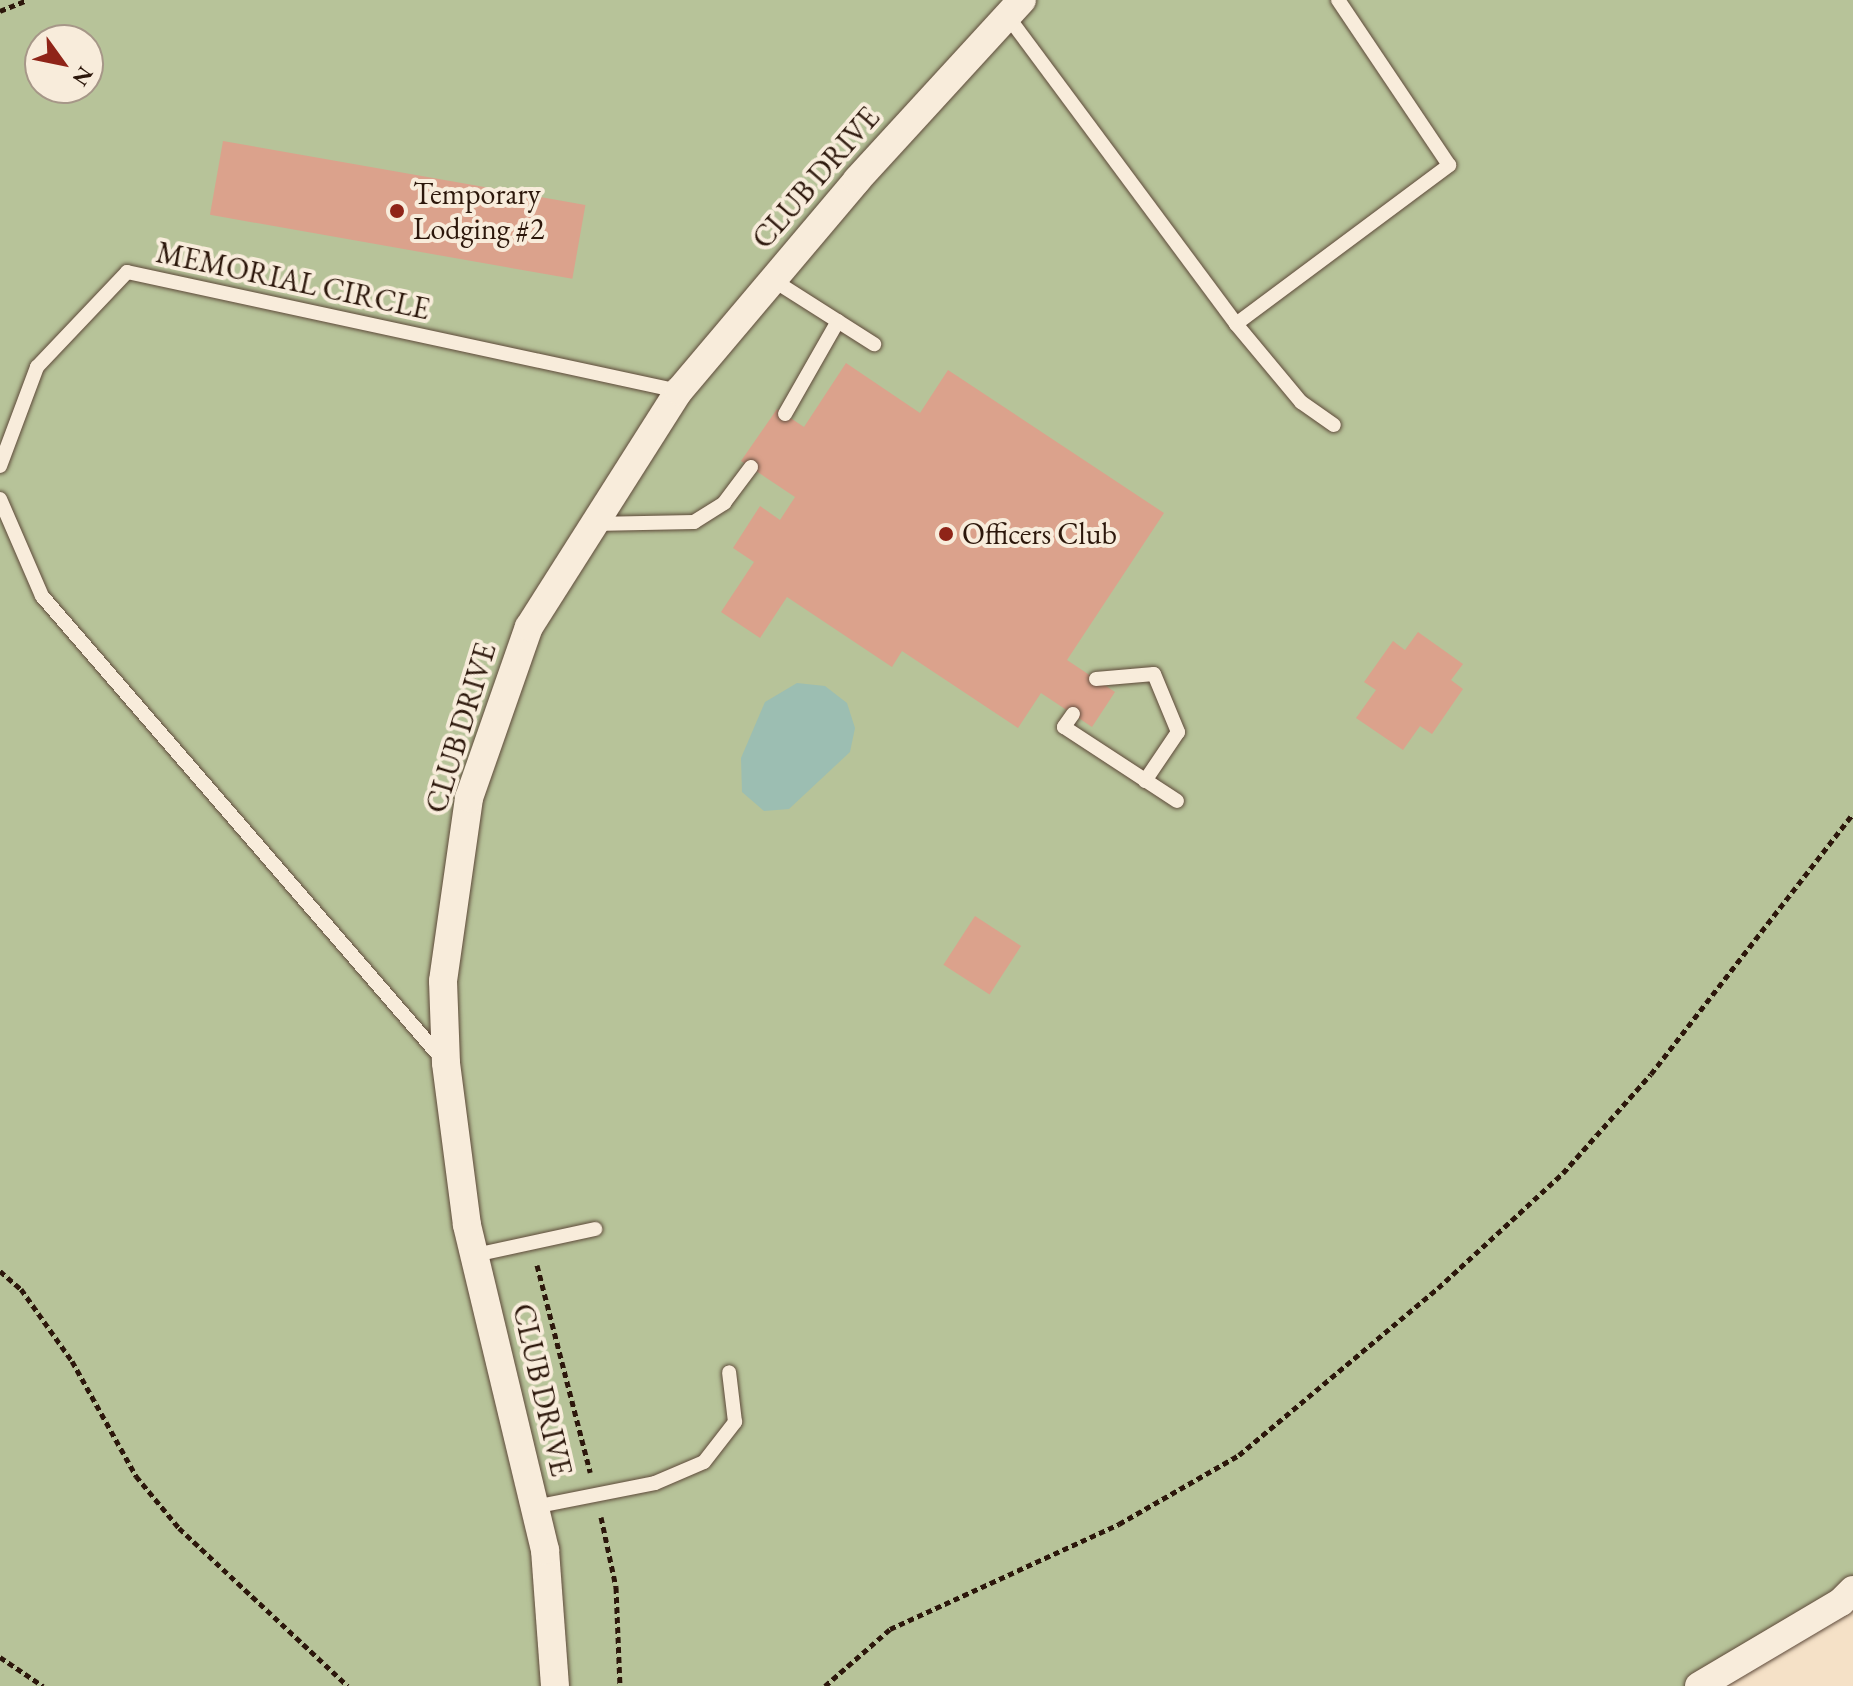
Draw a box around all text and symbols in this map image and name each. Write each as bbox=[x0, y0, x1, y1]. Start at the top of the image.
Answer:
north arrow bbox=[24, 24, 104, 104]
text: N bbox=[66, 61, 100, 92]
street label: CLUB DRIVE bbox=[745, 100, 887, 256]
place label: Temporary Lodging #2 bbox=[413, 176, 544, 246]
marker: Temporary Lodging #2 bbox=[388, 202, 406, 220]
street label: MEMORIAL CIRCLE bbox=[153, 234, 433, 328]
place label: Officers Club bbox=[962, 516, 1117, 552]
marker: Officers Club bbox=[937, 525, 955, 543]
street label: CLUB DRIVE bbox=[418, 639, 504, 817]
street label: CLUB DRIVE bbox=[505, 1300, 579, 1480]

